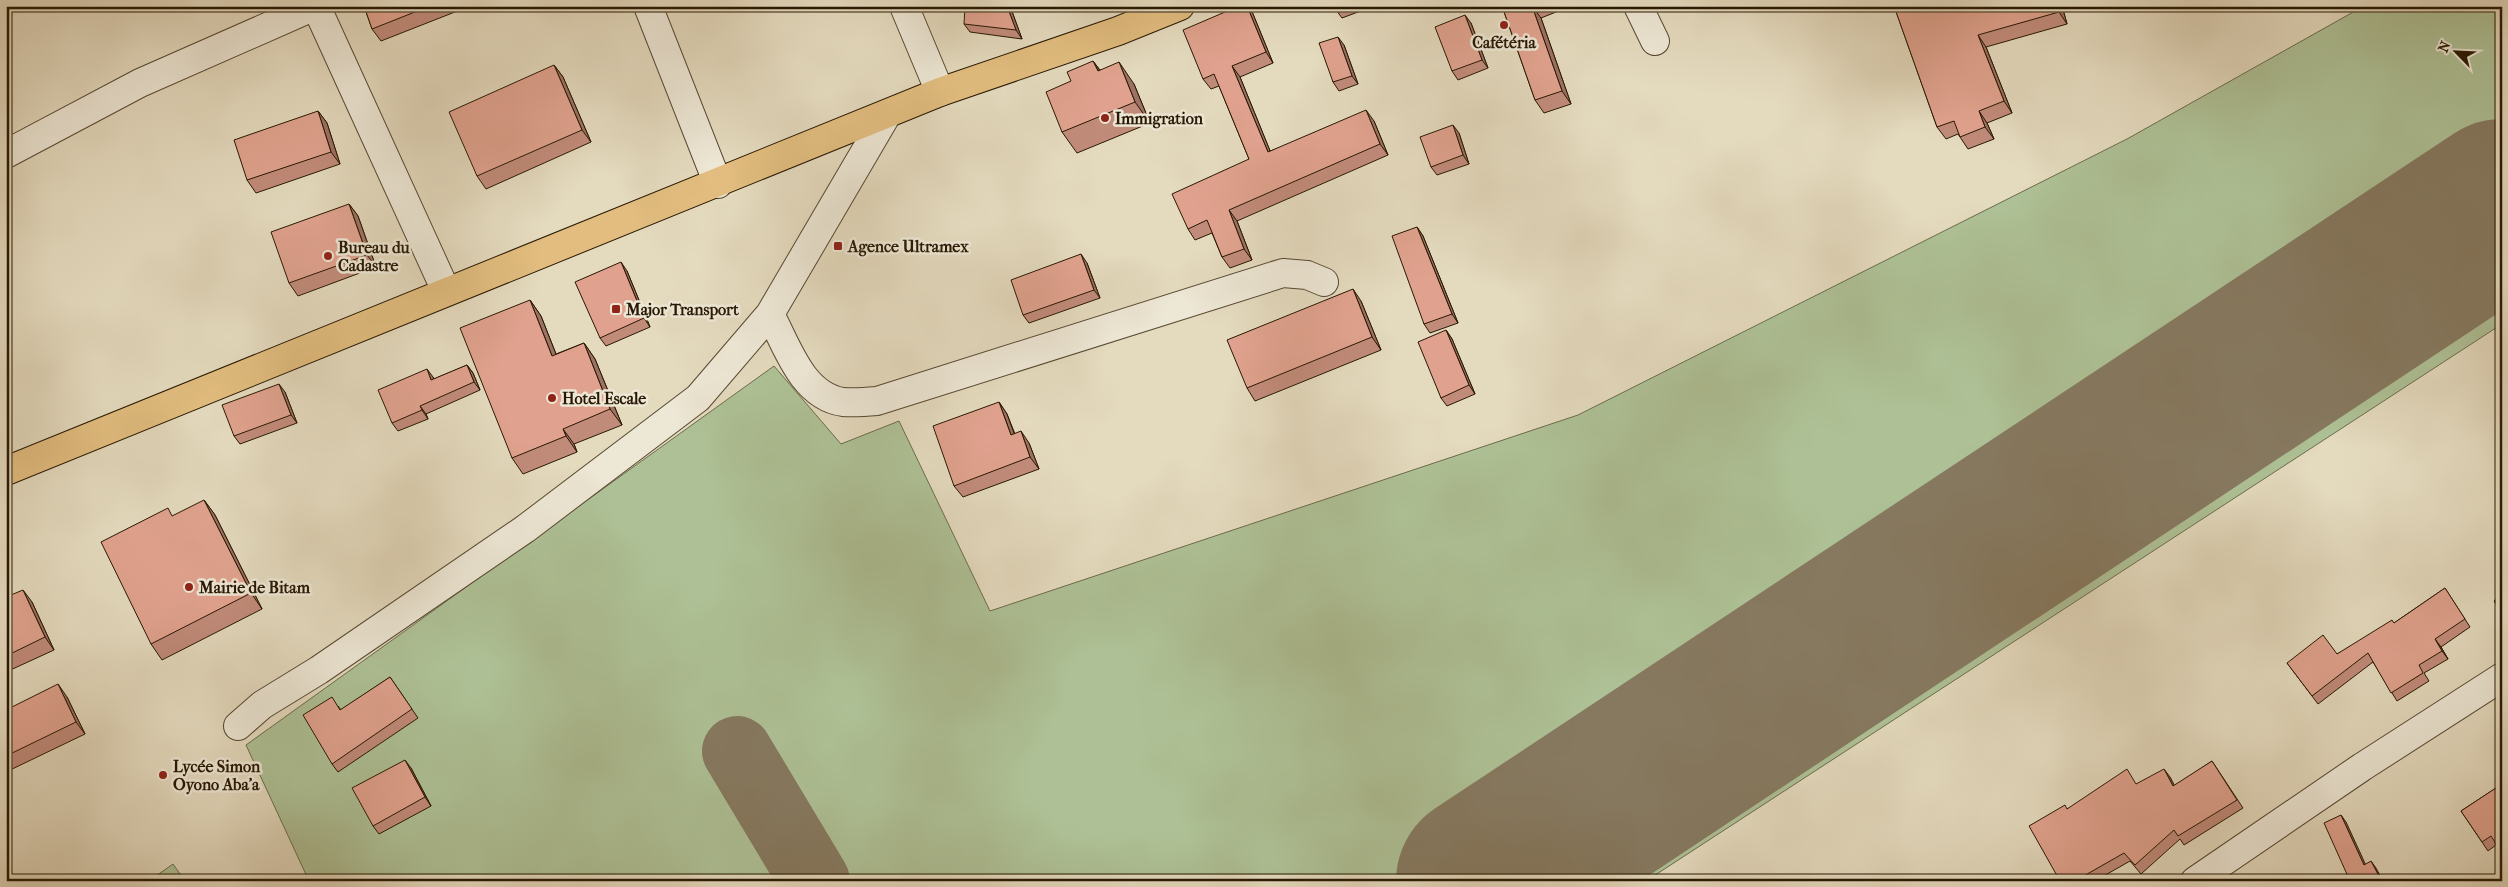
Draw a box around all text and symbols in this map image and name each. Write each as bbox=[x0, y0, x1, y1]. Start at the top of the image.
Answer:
marker: Cafétéria bbox=[1498, 19, 1510, 31]
north arrow bbox=[2430, 28, 2480, 78]
place label: Cafétéria bbox=[1472, 33, 1536, 52]
text: N bbox=[2435, 38, 2455, 55]
place label: Immigration bbox=[1115, 109, 1204, 129]
marker: Immigration bbox=[1099, 112, 1111, 124]
place label: Agence Ultramex bbox=[847, 237, 969, 257]
place label: Bureau du Cadastre bbox=[338, 238, 411, 275]
marker: Agence Ultramex bbox=[832, 240, 844, 252]
marker: Bureau du Cadastre bbox=[322, 250, 334, 262]
place label: Major Transport bbox=[625, 300, 739, 320]
marker: Major Transport bbox=[610, 303, 622, 315]
place label: Hotel Escale bbox=[562, 389, 646, 408]
marker: Hotel Escale bbox=[546, 392, 558, 404]
place label: Mairie de Bitam bbox=[198, 578, 311, 597]
marker: Mairie de Bitam bbox=[183, 581, 195, 593]
place label: Lycée Simon Oyono Aba'a bbox=[173, 757, 261, 795]
marker: Lycée Simon Oyono Aba'a bbox=[157, 769, 169, 781]

